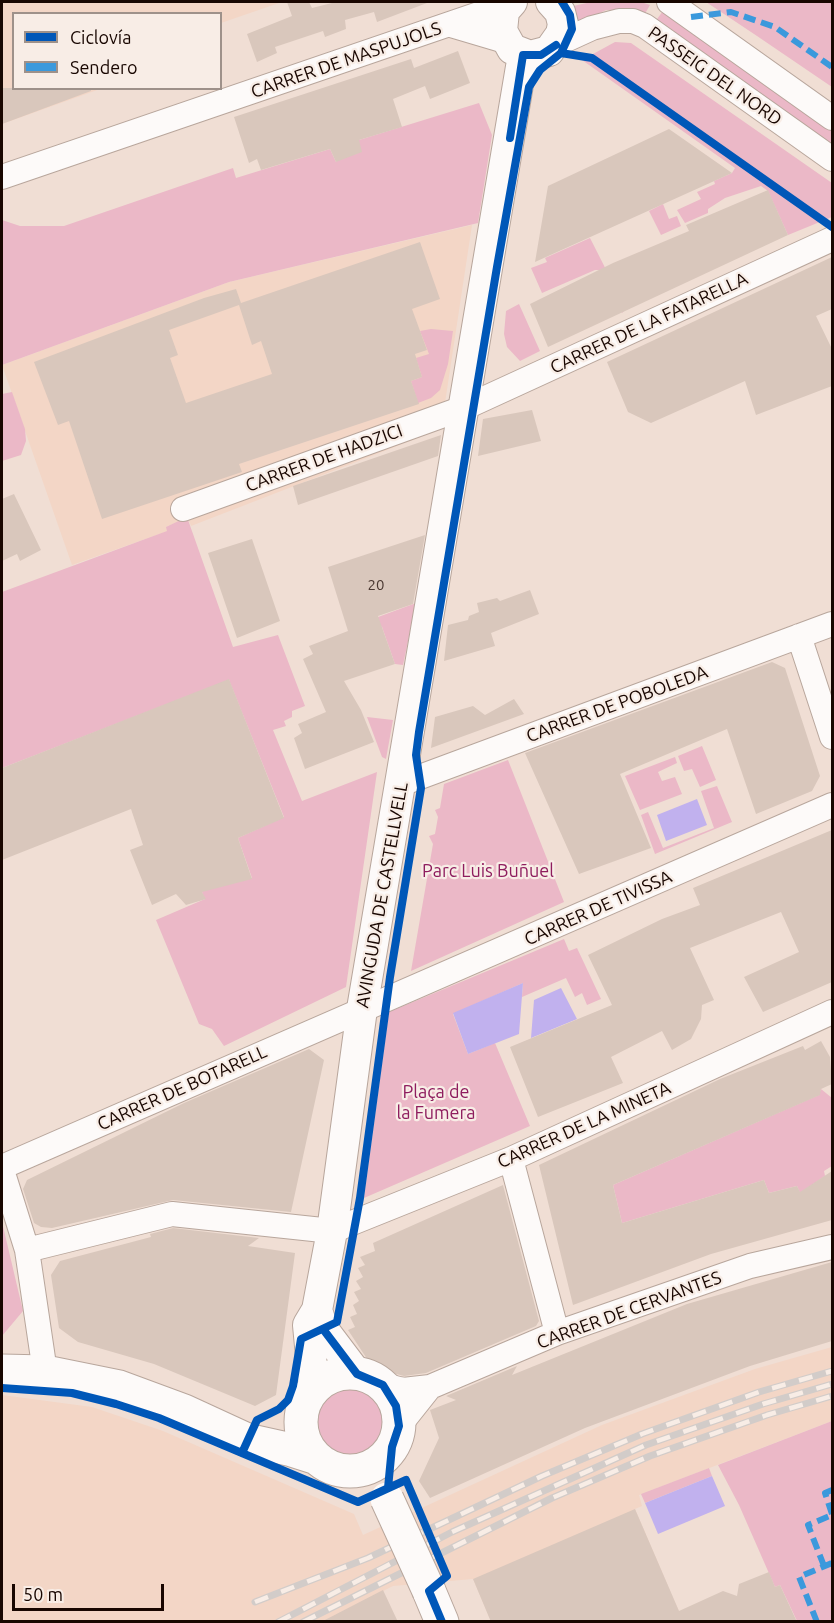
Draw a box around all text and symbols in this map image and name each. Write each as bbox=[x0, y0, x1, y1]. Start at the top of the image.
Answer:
legend bbox=[12, 12, 222, 90]
street label: CARRER DE MASPUJOLS bbox=[248, 17, 444, 103]
street label: PASSEIG DEL NORD bbox=[644, 22, 786, 130]
text: Ciclovía bbox=[70, 27, 131, 47]
text: Sendero bbox=[70, 57, 137, 77]
street label: CARRER DE LA FATARELLA bbox=[547, 268, 751, 378]
street label: CARRER DE HADZICI bbox=[243, 420, 405, 496]
house number: 20 bbox=[368, 576, 384, 594]
street label: CARRER DE POBOLEDA bbox=[523, 661, 711, 747]
street label: AVINGUDA DE CASTELLVELL bbox=[352, 781, 412, 1009]
park label: Parc Luis Buñuel bbox=[422, 860, 554, 882]
street label: CARRER DE TIVISSA bbox=[521, 866, 675, 950]
street label: CARRER DE BOTARELL bbox=[94, 1041, 270, 1135]
street label: CARRER DE LA MINETA bbox=[494, 1077, 674, 1173]
park label: Plaça de la Fumera bbox=[396, 1081, 476, 1124]
street label: CARRER DE CERVANTES bbox=[534, 1267, 724, 1353]
scale bar bbox=[15, 1572, 166, 1610]
text: 50 m bbox=[23, 1584, 63, 1604]

